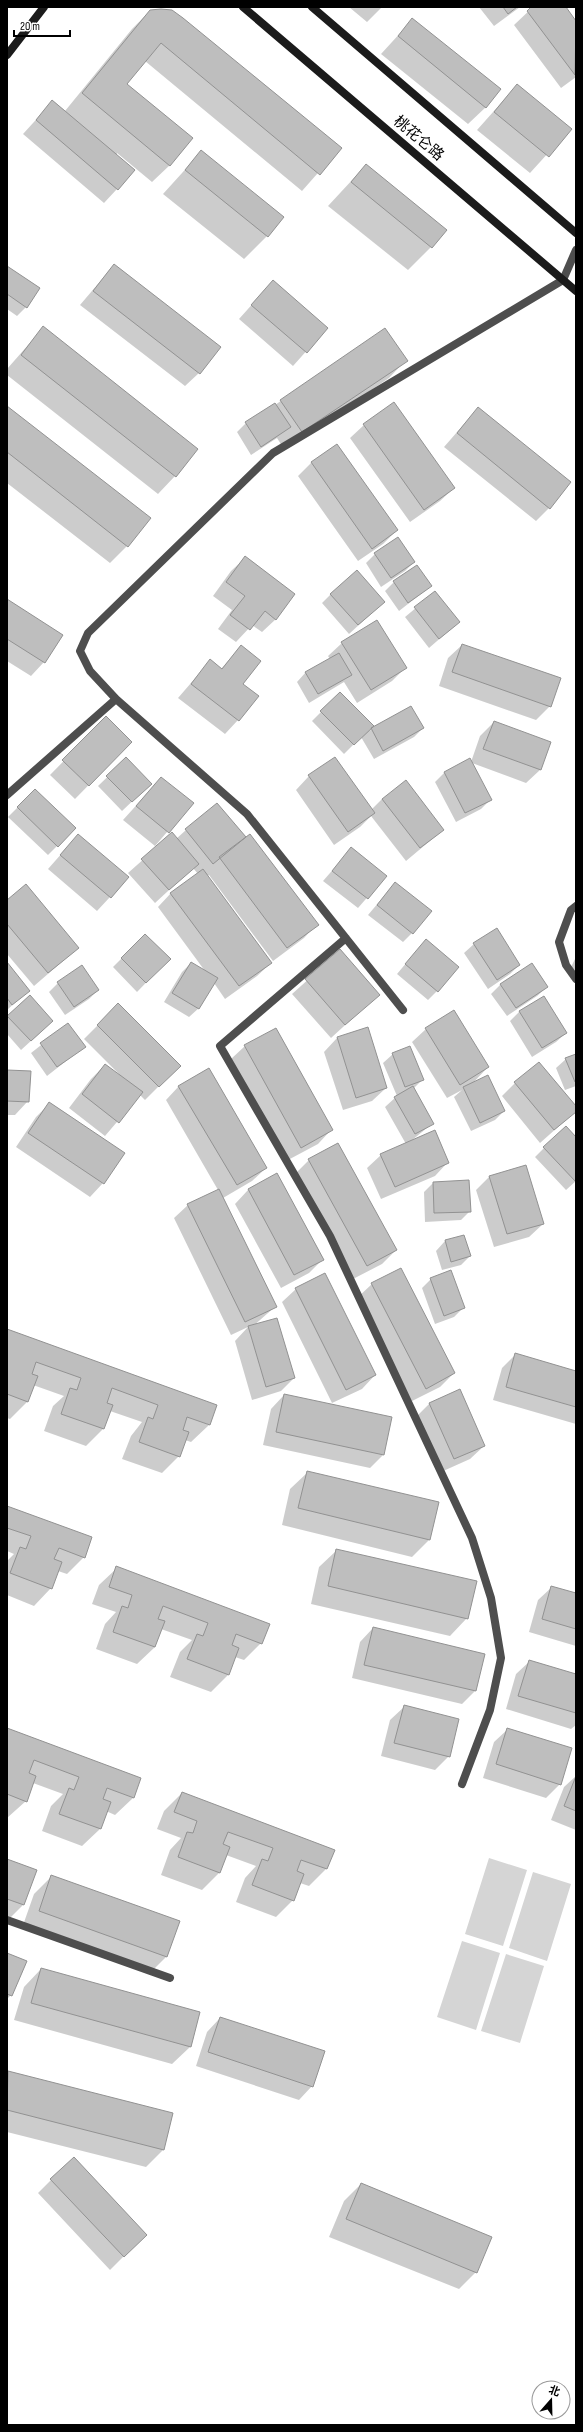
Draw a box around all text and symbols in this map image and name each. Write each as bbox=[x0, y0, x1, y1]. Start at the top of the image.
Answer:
scale bar bbox=[14, 12, 70, 38]
text: 20 m bbox=[20, 19, 40, 34]
street label: 桃花仑路 bbox=[390, 112, 448, 165]
north arrow bbox=[531, 2380, 571, 2420]
text: 北 bbox=[547, 2383, 562, 2399]

